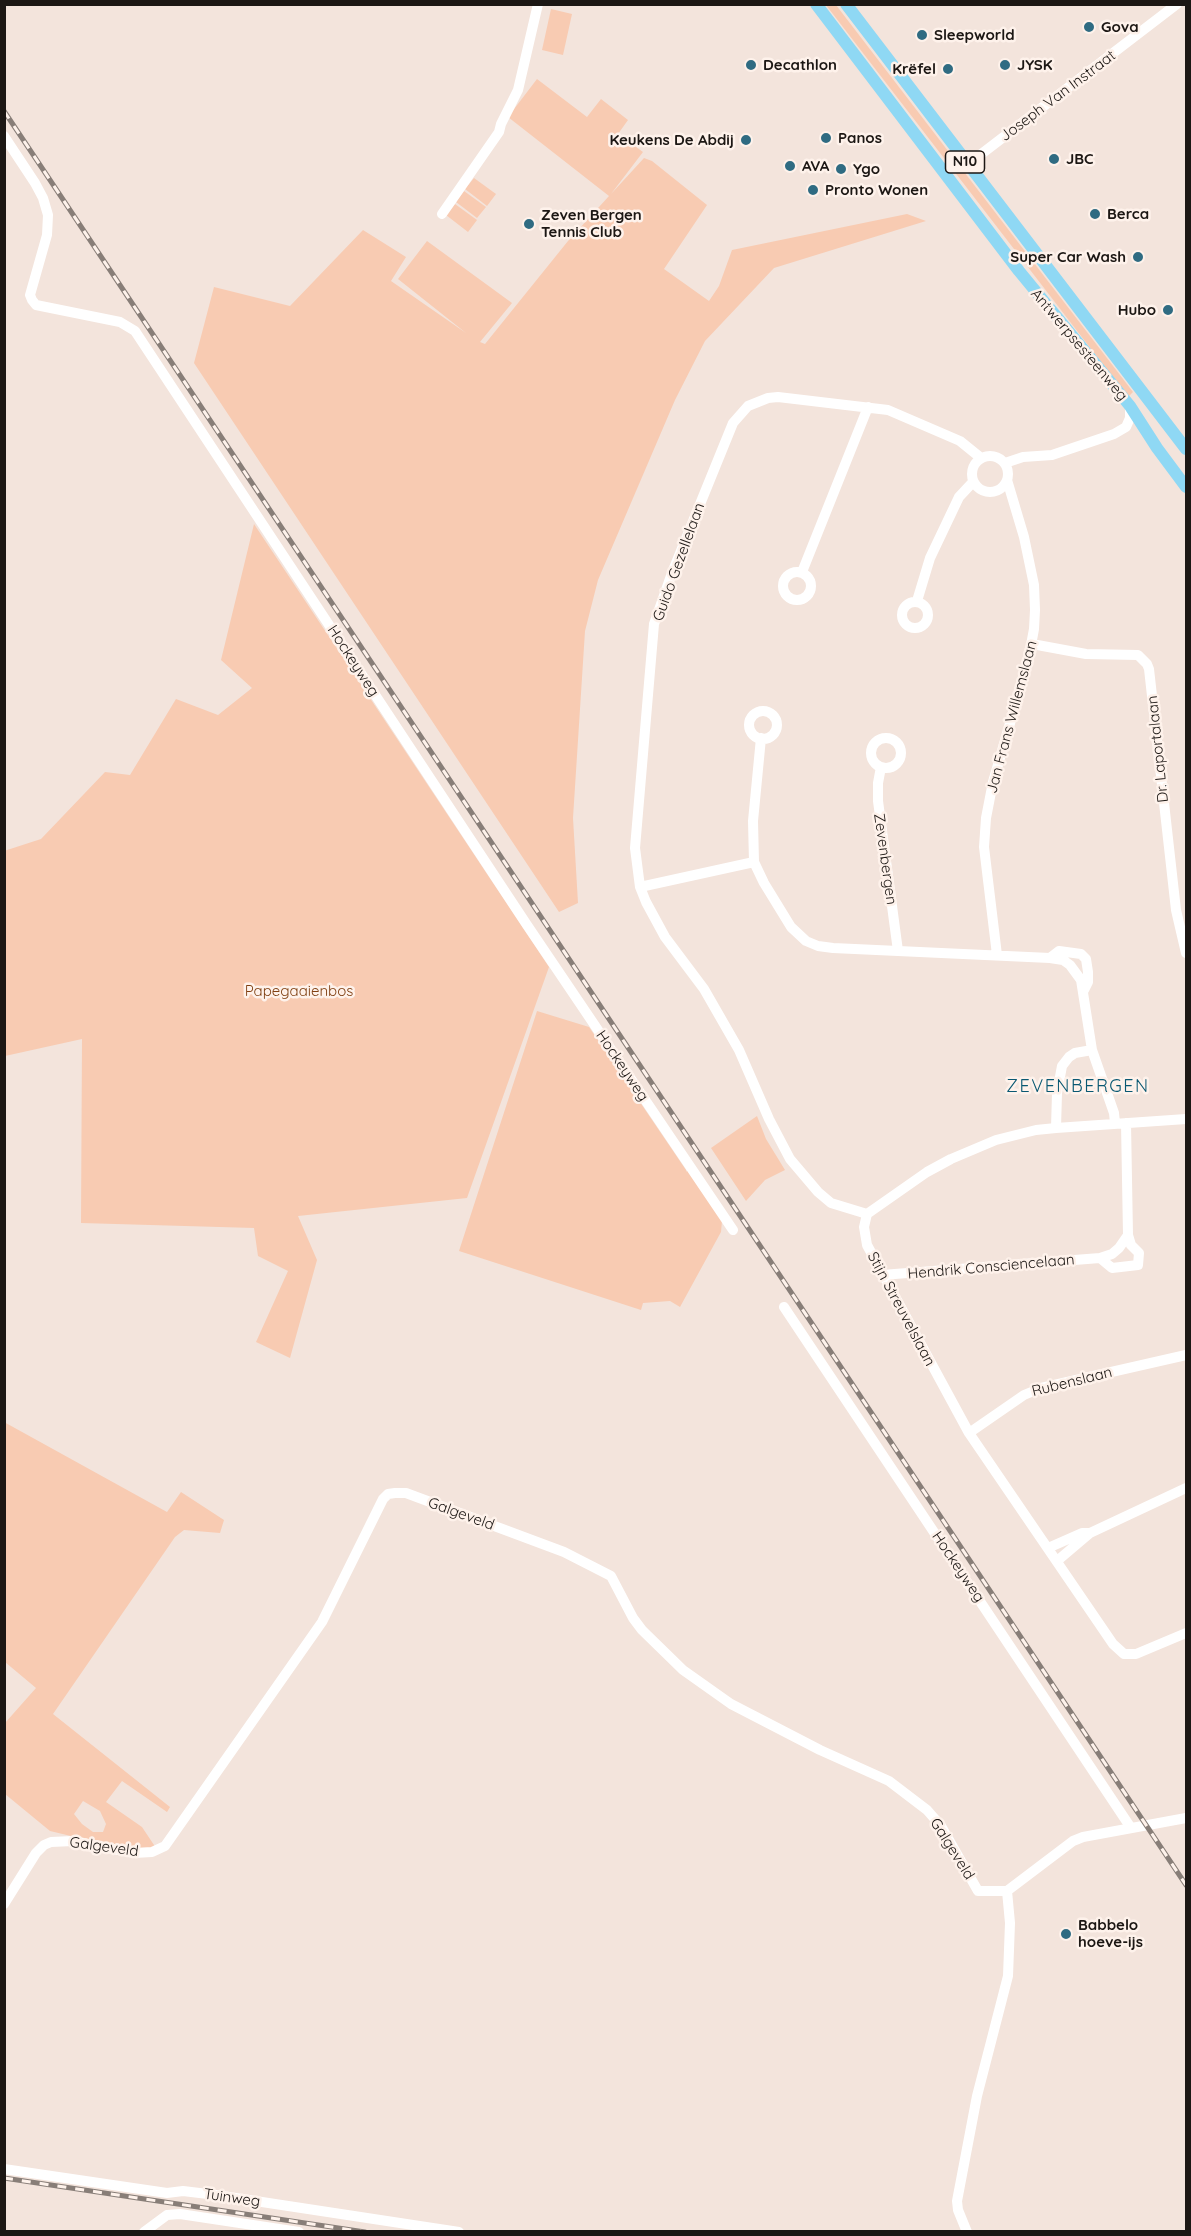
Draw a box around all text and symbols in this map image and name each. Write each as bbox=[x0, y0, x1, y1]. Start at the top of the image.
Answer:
place label: Gova bbox=[1101, 18, 1139, 36]
marker: Gova bbox=[1082, 20, 1096, 34]
place label: Sleepworld bbox=[934, 26, 1015, 44]
marker: Sleepworld bbox=[915, 28, 929, 42]
street label: Joseph Van Instraat bbox=[997, 47, 1119, 145]
place label: Decathlon bbox=[763, 56, 837, 74]
place label: JYSK bbox=[1017, 56, 1053, 74]
marker: Decathlon bbox=[744, 58, 758, 72]
marker: JYSK bbox=[998, 58, 1012, 72]
place label: Krëfel bbox=[892, 60, 936, 78]
marker: Krëfel bbox=[941, 62, 955, 76]
place label: Panos bbox=[838, 129, 882, 147]
place label: Keukens De Abdij bbox=[609, 131, 734, 149]
marker: Panos bbox=[819, 131, 833, 145]
marker: Keukens De Abdij bbox=[739, 133, 753, 147]
place label: JBC bbox=[1066, 150, 1094, 168]
road number: N10 bbox=[946, 151, 984, 173]
marker: JBC bbox=[1047, 152, 1061, 166]
place label: AVA bbox=[802, 157, 829, 175]
marker: AVA bbox=[783, 159, 797, 173]
place label: Ygo bbox=[853, 160, 880, 178]
marker: Ygo bbox=[834, 162, 848, 176]
place label: Pronto Wonen bbox=[825, 181, 928, 199]
marker: Pronto Wonen bbox=[806, 183, 820, 197]
place label: Berca bbox=[1107, 205, 1149, 223]
place label: Zeven Bergen Tennis Club bbox=[541, 206, 642, 241]
marker: Berca bbox=[1088, 207, 1102, 221]
marker: Zeven Bergen Tennis Club bbox=[522, 217, 536, 231]
place label: Super Car Wash bbox=[1010, 248, 1126, 266]
marker: Super Car Wash bbox=[1131, 250, 1145, 264]
street label: Antwerpsesteenweg bbox=[1027, 285, 1131, 405]
place label: Hubo bbox=[1118, 301, 1156, 319]
marker: Hubo bbox=[1161, 303, 1175, 317]
street label: Guido Gezellelaan bbox=[649, 500, 709, 624]
street label: Hockeyweg bbox=[323, 622, 383, 700]
street label: Jan Frans Willemslaan bbox=[983, 639, 1041, 795]
street label: Dr. Laportalaan bbox=[1143, 695, 1173, 803]
street label: Zevenbergen bbox=[870, 812, 900, 906]
park label: Papegaaienbos bbox=[245, 982, 353, 1000]
street label: Hockeyweg bbox=[592, 1027, 652, 1105]
district label: ZEVENBERGEN bbox=[1006, 1076, 1150, 1098]
street label: Stijn Streuvelslaan bbox=[863, 1249, 939, 1369]
street label: Hendrik Consciencelaan bbox=[907, 1251, 1075, 1283]
street label: Rubenslaan bbox=[1030, 1363, 1114, 1401]
street label: Galgeveld bbox=[425, 1494, 497, 1534]
street label: Hockeyweg bbox=[928, 1528, 988, 1606]
street label: Galgeveld bbox=[926, 1815, 978, 1883]
street label: Galgeveld bbox=[68, 1833, 140, 1861]
place label: Babbelo hoeve-ijs bbox=[1078, 1916, 1143, 1951]
marker: Babbelo hoeve-ijs bbox=[1059, 1927, 1073, 1941]
street label: Tuinweg bbox=[203, 2185, 261, 2211]

